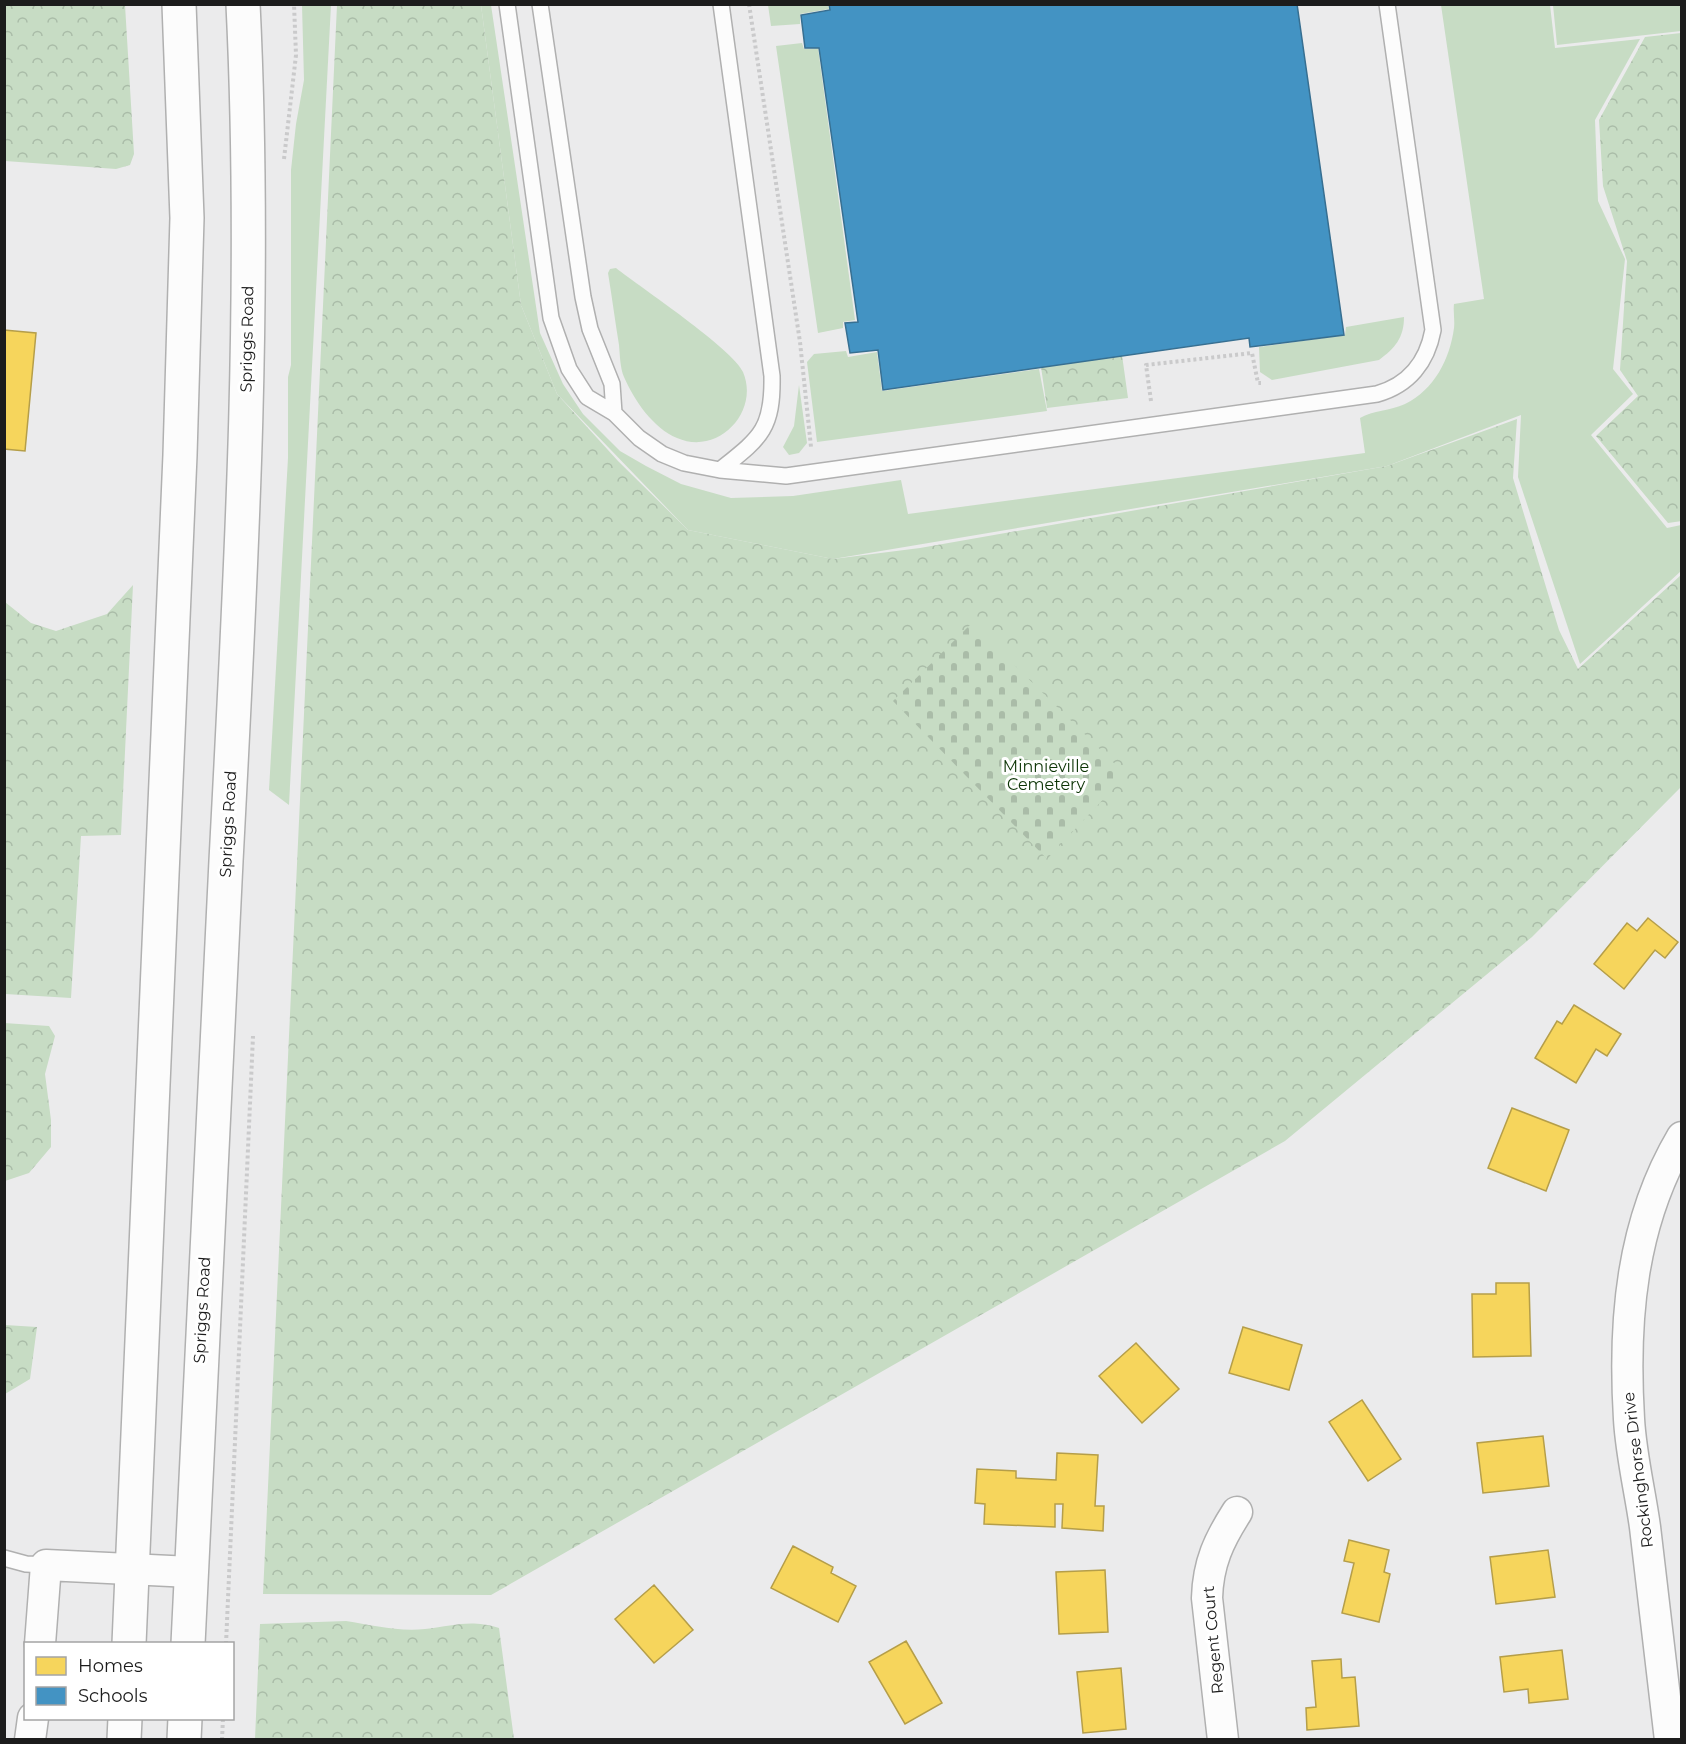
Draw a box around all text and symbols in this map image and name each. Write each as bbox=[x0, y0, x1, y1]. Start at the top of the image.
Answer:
street label: Spriggs Road bbox=[237, 285, 257, 393]
park label: Minnieville Cemetery bbox=[1003, 757, 1089, 794]
street label: Spriggs Road bbox=[216, 770, 240, 878]
street label: Spriggs Road bbox=[190, 1256, 214, 1364]
street label: Rockinghorse Drive bbox=[1619, 1391, 1657, 1549]
street label: Regent Court bbox=[1199, 1585, 1227, 1695]
legend bbox=[24, 1642, 234, 1720]
text: Homes bbox=[78, 1655, 143, 1677]
text: Schools bbox=[78, 1685, 148, 1707]

